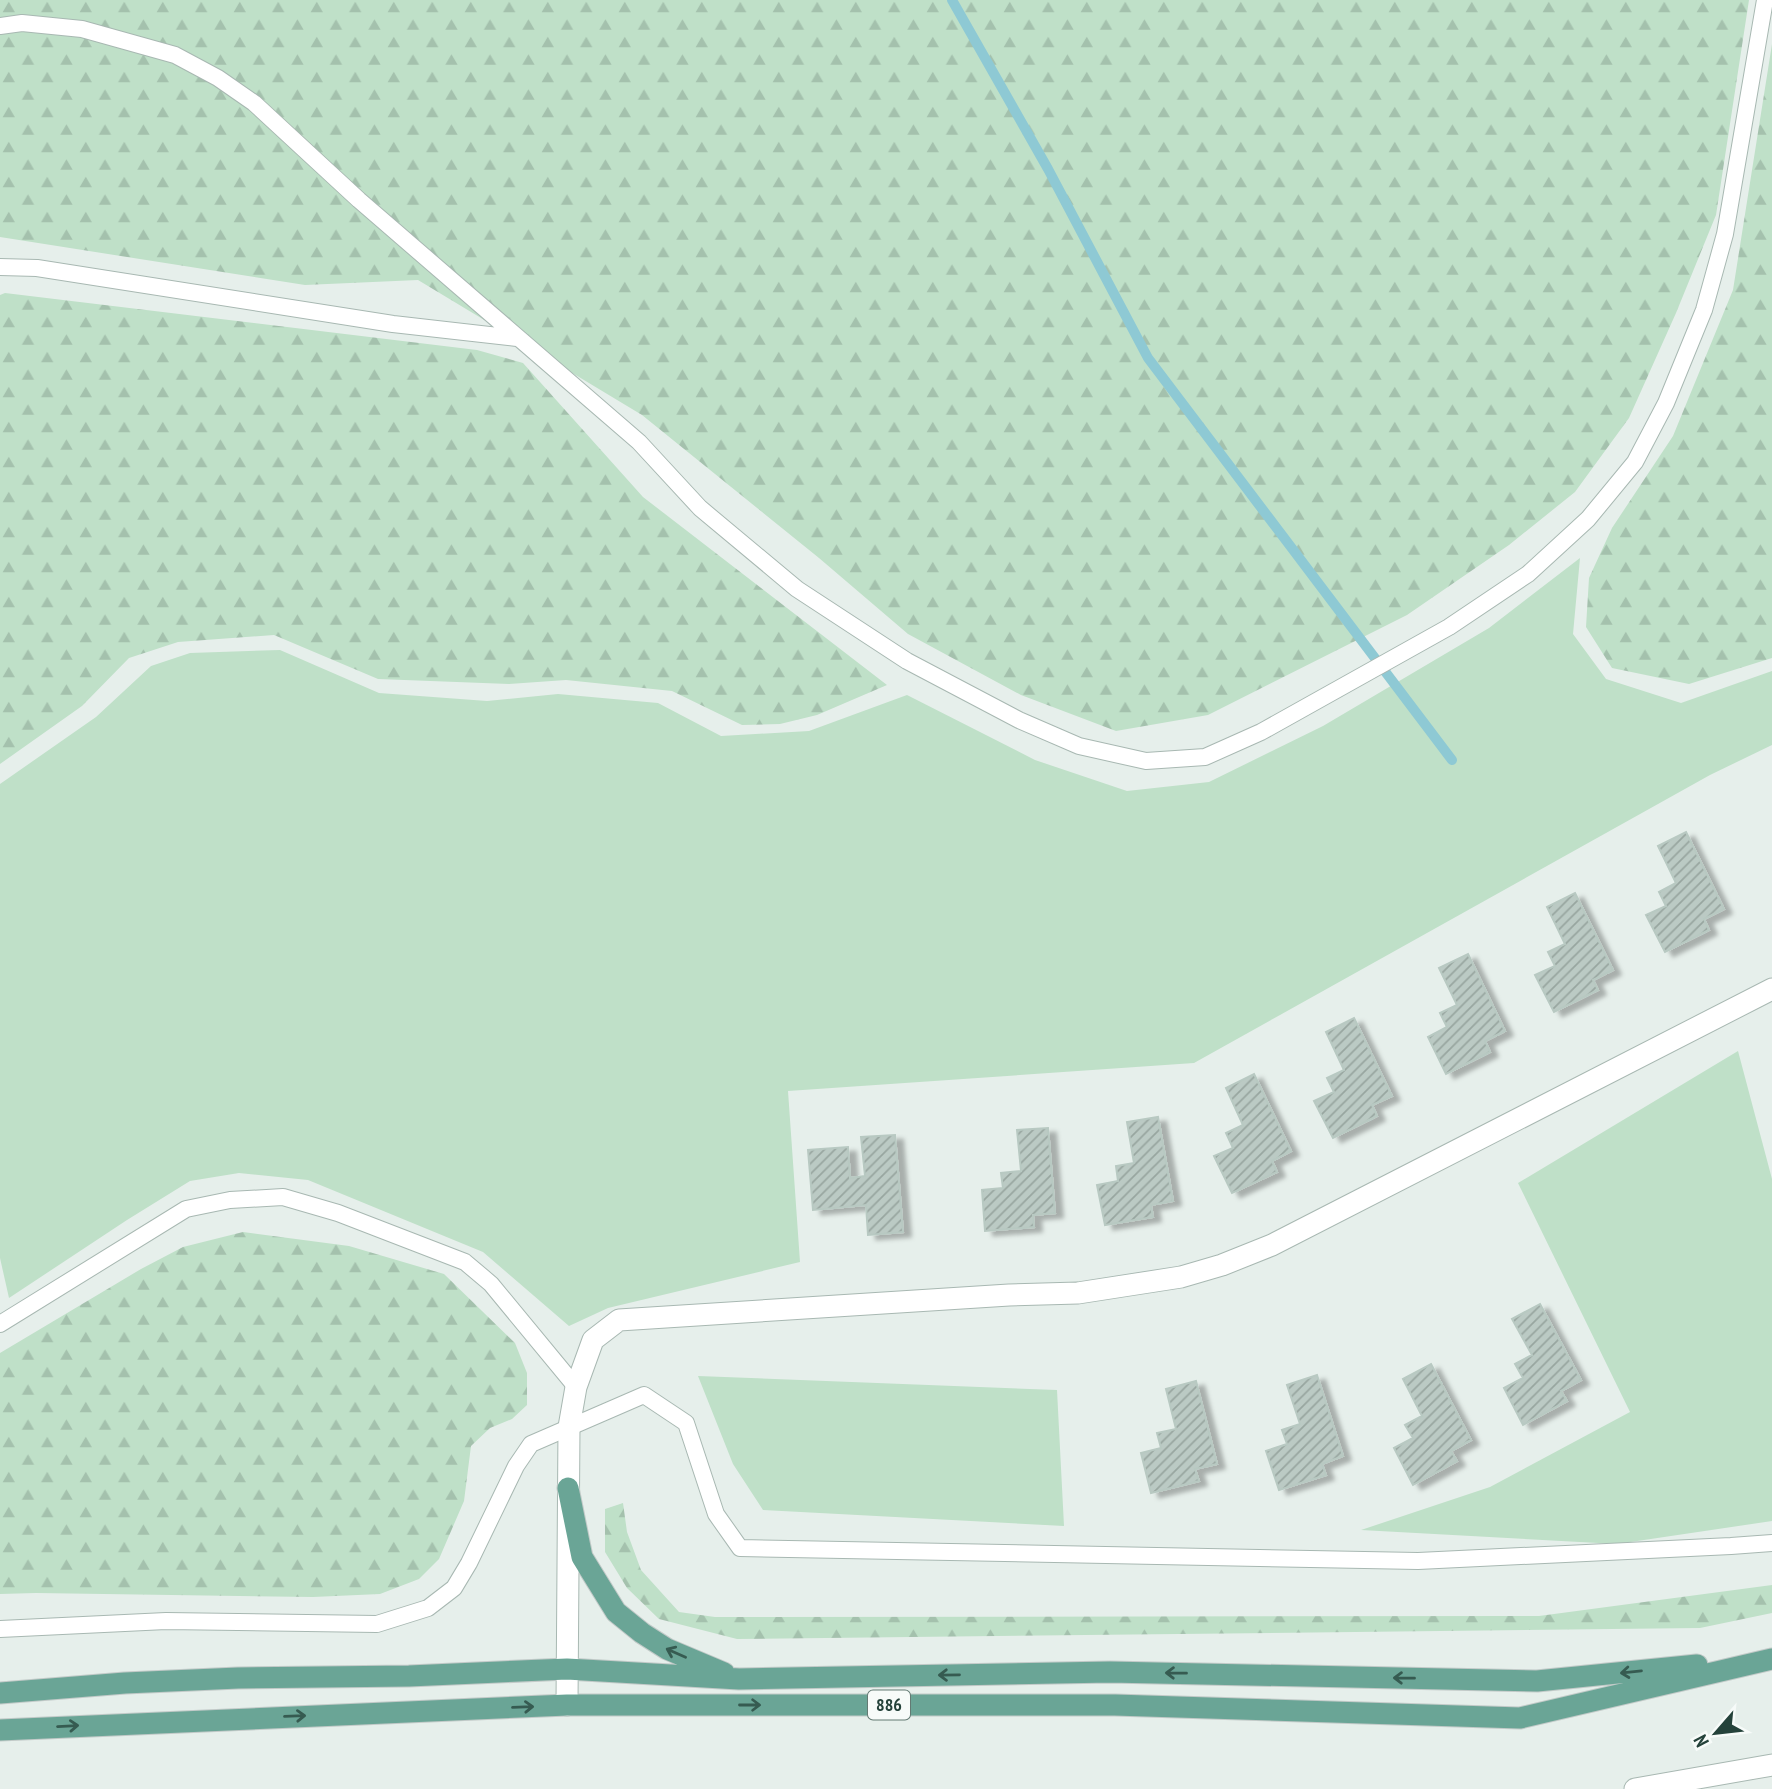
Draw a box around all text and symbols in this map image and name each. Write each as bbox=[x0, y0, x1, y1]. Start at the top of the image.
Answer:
one-way arrow bbox=[666, 1646, 687, 1659]
one-way arrow bbox=[1620, 1665, 1643, 1678]
one-way arrow bbox=[1165, 1667, 1188, 1680]
one-way arrow bbox=[938, 1668, 961, 1682]
one-way arrow bbox=[1393, 1671, 1416, 1685]
road number: 886 bbox=[868, 1690, 910, 1720]
one-way arrow bbox=[738, 1698, 761, 1712]
north arrow bbox=[1681, 1698, 1751, 1768]
one-way arrow bbox=[511, 1700, 534, 1713]
one-way arrow bbox=[284, 1710, 307, 1723]
one-way arrow bbox=[56, 1720, 79, 1733]
text: N bbox=[1688, 1731, 1714, 1751]

